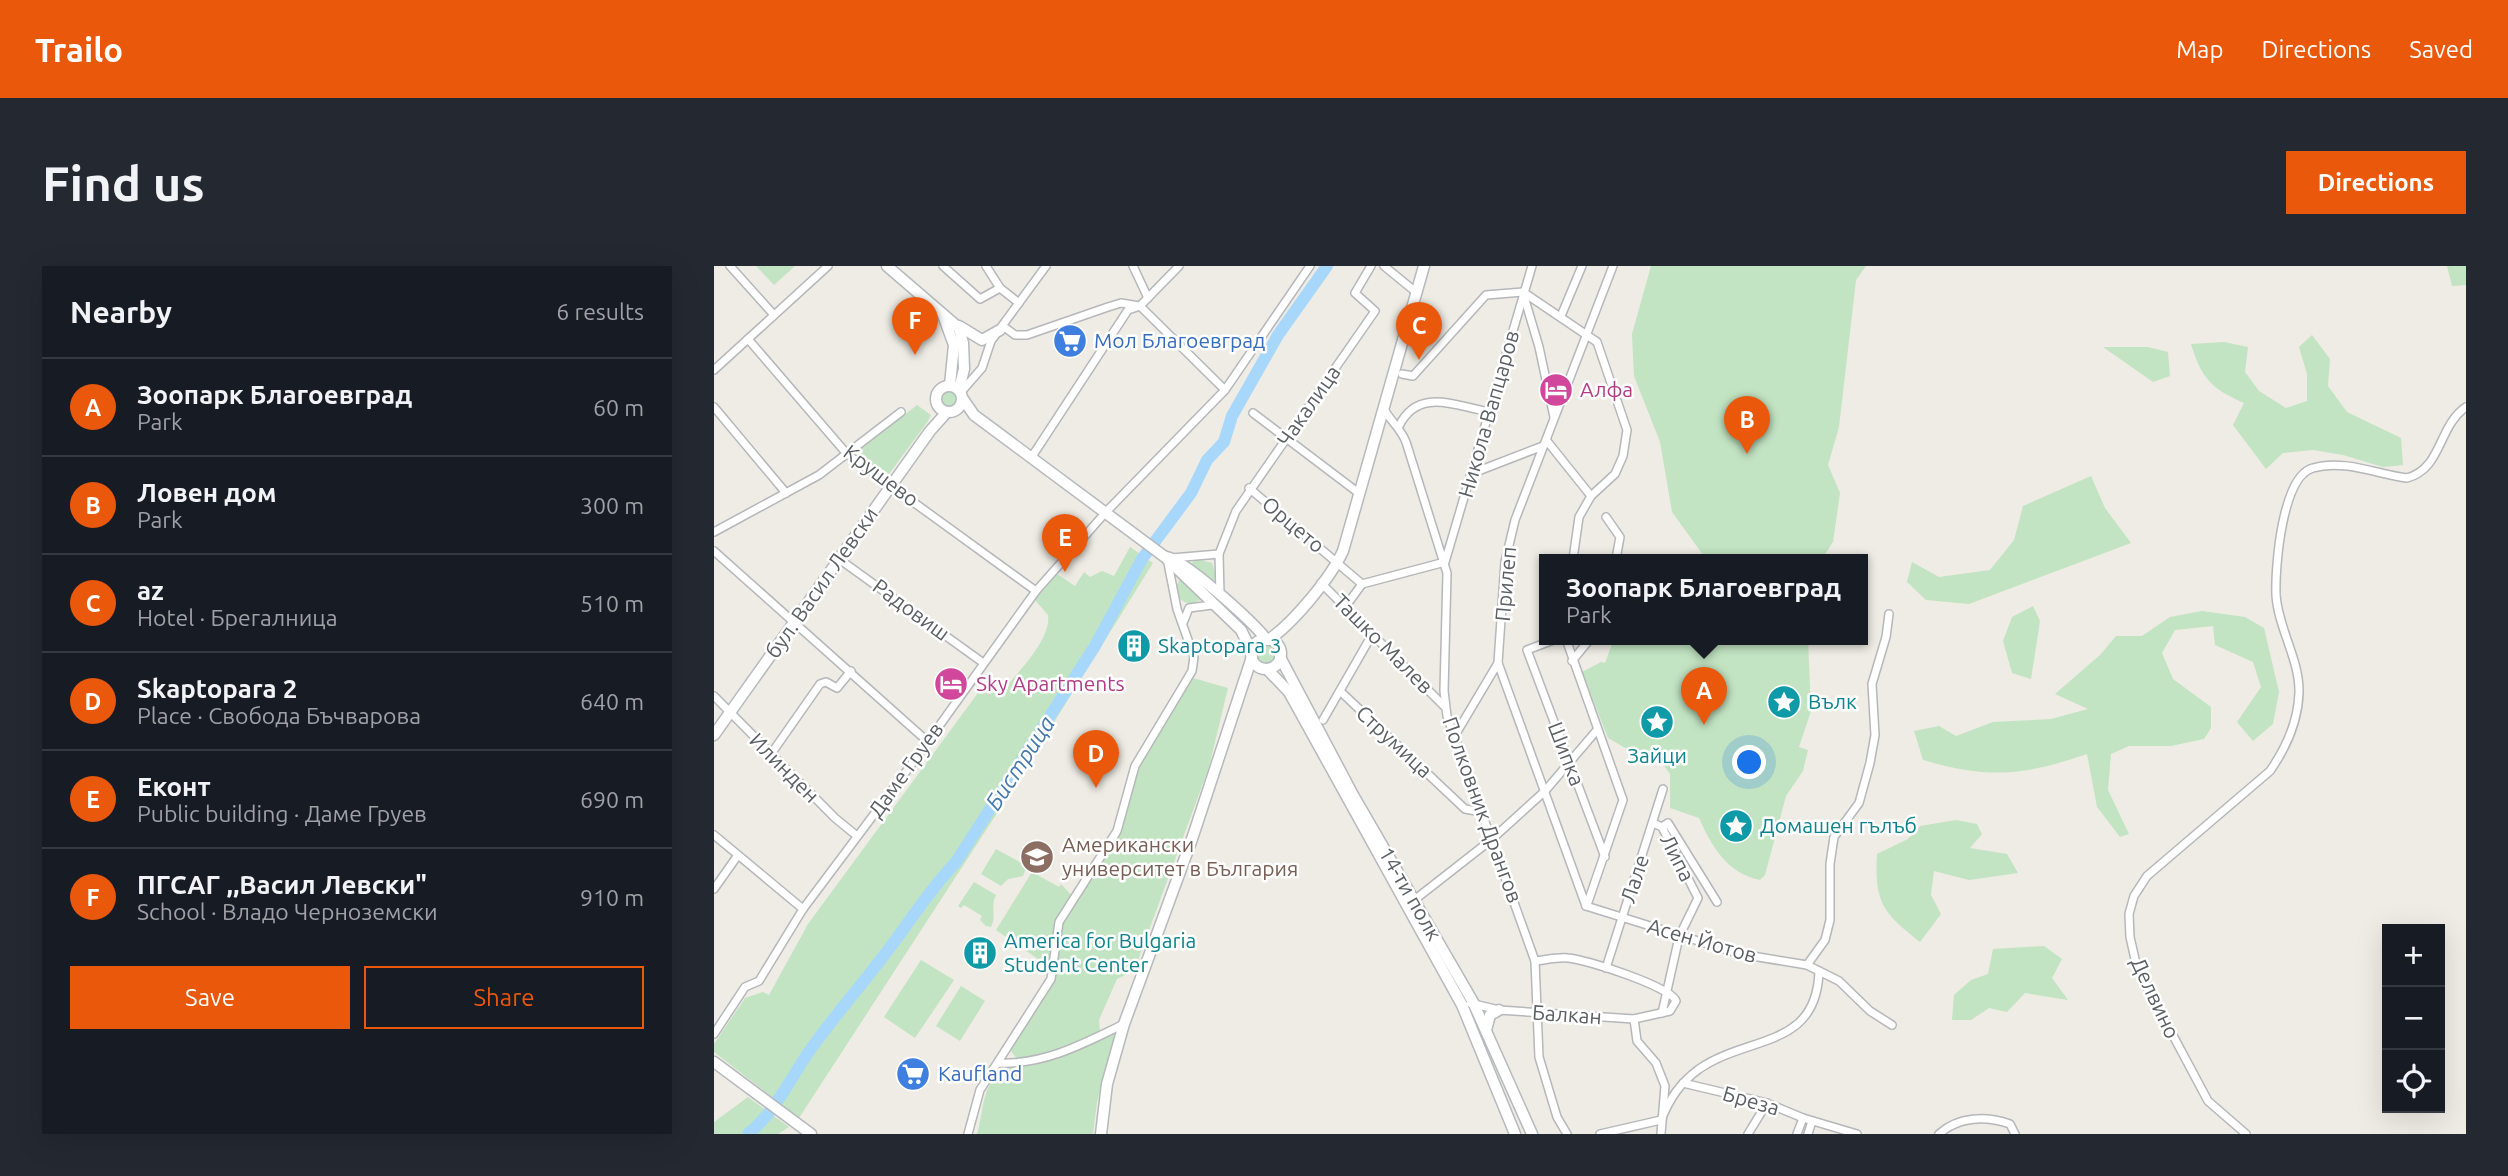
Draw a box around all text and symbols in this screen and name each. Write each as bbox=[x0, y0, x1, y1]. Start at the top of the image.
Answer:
text: Trailo bbox=[35, 31, 123, 68]
text: Map bbox=[2176, 36, 2223, 63]
text: Directions bbox=[2261, 36, 2371, 63]
text: Saved bbox=[2409, 36, 2473, 63]
button: Directions bbox=[2286, 151, 2466, 214]
text: Find us bbox=[42, 155, 205, 210]
text: Nearby bbox=[70, 295, 172, 329]
pin: F bbox=[892, 297, 938, 355]
text: 6 results bbox=[556, 299, 644, 324]
pin: C bbox=[1396, 302, 1442, 360]
supermarket icon: Мол Благоевград bbox=[1051, 322, 1089, 360]
street label: Никола Вапцаров bbox=[1453, 327, 1523, 500]
place label: Мол Благоевград bbox=[1094, 328, 1265, 352]
street label: Чакалица bbox=[1272, 360, 1345, 450]
hotel icon: Алфа bbox=[1537, 371, 1575, 409]
place label: Алфа bbox=[1580, 377, 1633, 401]
text: Зоопарк Благоевград bbox=[137, 380, 412, 409]
text: A bbox=[85, 395, 101, 420]
text: 60 m bbox=[593, 395, 644, 420]
pin: B bbox=[1724, 396, 1770, 454]
text: Park bbox=[137, 409, 183, 434]
street label: Крушево bbox=[839, 439, 924, 511]
text: Ловен дом bbox=[137, 478, 277, 507]
street label: Орцето bbox=[1258, 491, 1330, 557]
text: B bbox=[85, 493, 101, 518]
text: 300 m bbox=[580, 493, 644, 518]
street label: бул. Васил Левски bbox=[760, 502, 882, 662]
text: Park bbox=[137, 507, 183, 532]
pin: E bbox=[1042, 514, 1088, 572]
street label: Прилеп bbox=[1490, 545, 1520, 622]
popup bbox=[1539, 554, 1868, 645]
street label: Радовиш bbox=[869, 573, 955, 645]
text: Зоопарк Благоевград bbox=[1566, 573, 1841, 602]
text: az bbox=[137, 576, 164, 605]
street label: Ташко Малев bbox=[1329, 589, 1438, 698]
text: C bbox=[86, 591, 100, 616]
text: 510 m bbox=[580, 591, 644, 616]
text: Park bbox=[1566, 602, 1612, 627]
text: Hotel · Брегалница bbox=[137, 605, 338, 630]
building icon: Skaptopara 3 bbox=[1115, 627, 1153, 665]
place label: Skaptopara 3 bbox=[1158, 633, 1282, 657]
hotel icon: Sky Apartments bbox=[932, 665, 970, 703]
pin: A bbox=[1681, 667, 1727, 725]
place label: Sky Apartments bbox=[976, 671, 1125, 695]
text: Skaptopara 2 bbox=[137, 674, 297, 703]
place icon: Вълк bbox=[1765, 683, 1803, 721]
text: D bbox=[85, 689, 101, 714]
text: 640 m bbox=[580, 689, 644, 714]
place label: Вълк bbox=[1808, 689, 1857, 713]
street label: Струмица bbox=[1352, 700, 1438, 782]
text: Place · Свобода Бъчварова bbox=[137, 703, 421, 728]
place icon: Зайци bbox=[1638, 703, 1676, 741]
water label: Бистрица bbox=[980, 711, 1059, 814]
street label: Полковник Дрангов bbox=[1438, 713, 1528, 906]
street label: Даме Груев bbox=[863, 717, 948, 822]
street label: Шипка bbox=[1544, 718, 1590, 789]
street label: Илинден bbox=[745, 728, 824, 807]
pin: D bbox=[1073, 730, 1119, 788]
place label: Зайци bbox=[1627, 743, 1687, 767]
your location bbox=[1732, 745, 1766, 779]
text: Еконт bbox=[137, 772, 211, 801]
text: E bbox=[86, 787, 100, 812]
text: 690 m bbox=[580, 787, 644, 812]
text: Public building · Даме Груев bbox=[137, 801, 427, 826]
place icon: Домашен гълъб bbox=[1717, 807, 1755, 845]
place label: Домашен гълъб bbox=[1760, 813, 1917, 837]
street label: Липа bbox=[1656, 830, 1700, 885]
place label: Американски университет в България bbox=[1062, 832, 1298, 880]
school or university icon: Американски университет в България bbox=[1018, 838, 1056, 876]
street label: 14-ти полк bbox=[1375, 843, 1447, 945]
street label: Лале bbox=[1615, 852, 1653, 906]
text: ПГСАГ ,,Васил Левски" bbox=[137, 870, 427, 899]
text: F bbox=[87, 885, 99, 910]
text: 910 m bbox=[580, 885, 644, 910]
text: School · Владо Черноземски bbox=[137, 899, 438, 924]
street label: Асен Йотов bbox=[1645, 913, 1760, 967]
map controls bbox=[2382, 924, 2445, 1113]
button: + bbox=[2382, 924, 2445, 987]
place label: America for Bulgaria Student Center bbox=[1004, 928, 1196, 976]
building icon: America for Bulgaria Student Center bbox=[961, 934, 999, 972]
street label: Делвино bbox=[2127, 953, 2185, 1042]
button: Save bbox=[70, 966, 350, 1029]
button: Share bbox=[364, 966, 644, 1029]
button: − bbox=[2382, 987, 2445, 1050]
street label: Балкан bbox=[1531, 1000, 1603, 1028]
button: locate bbox=[2382, 1050, 2445, 1113]
supermarket icon: Kaufland bbox=[894, 1055, 932, 1093]
place label: Kaufland bbox=[938, 1061, 1022, 1085]
street label: Бреза bbox=[1720, 1081, 1782, 1120]

